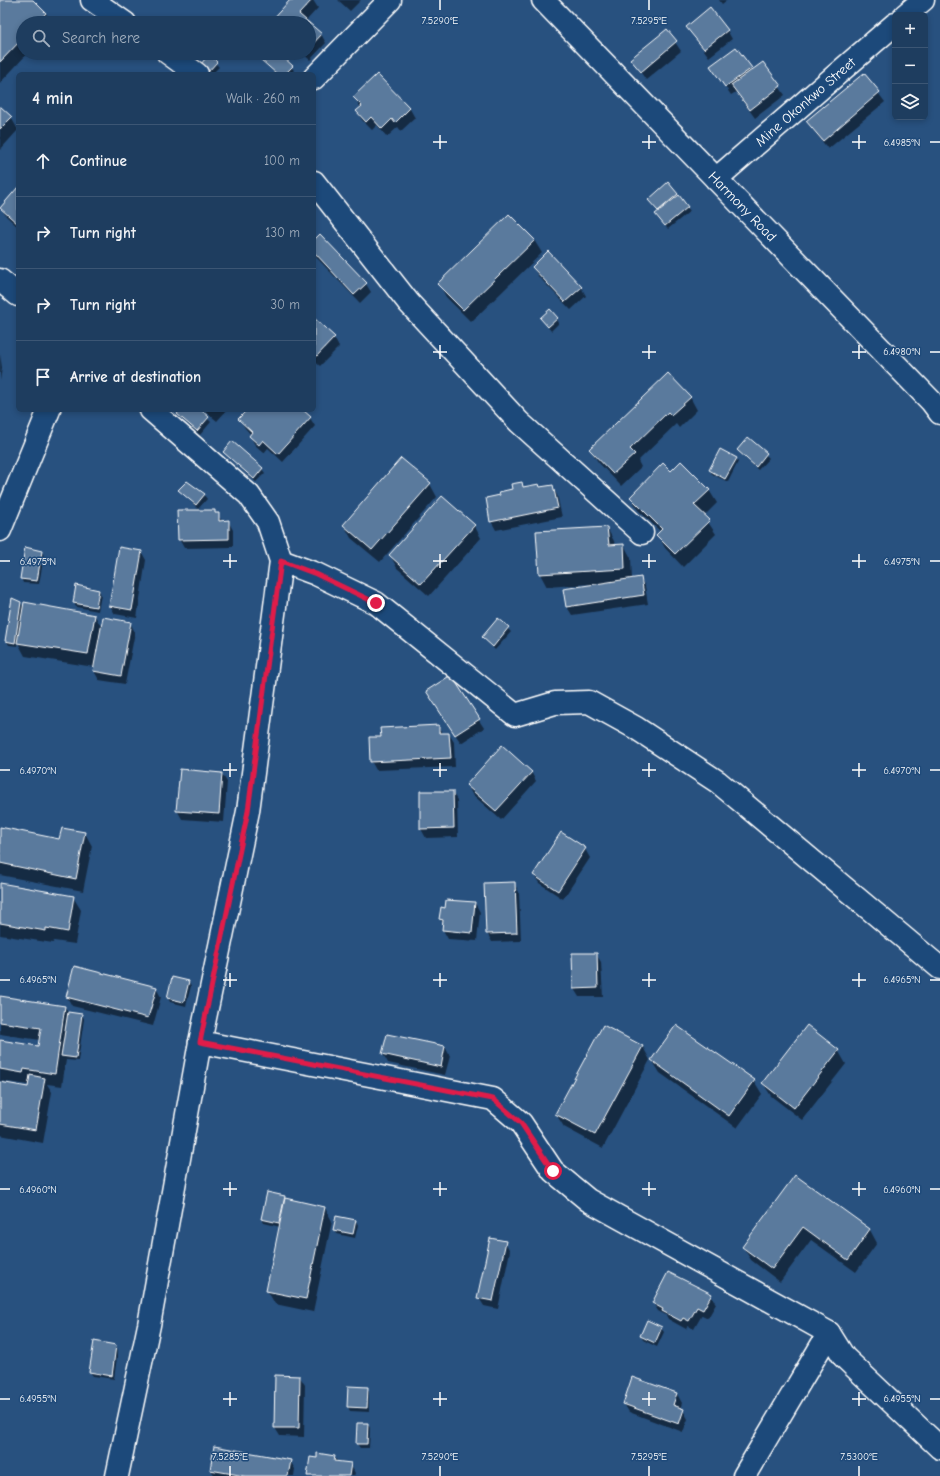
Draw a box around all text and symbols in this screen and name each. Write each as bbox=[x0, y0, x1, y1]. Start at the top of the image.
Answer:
map controls bbox=[892, 12, 928, 120]
button: + bbox=[892, 12, 928, 48]
text: 7.5290°E bbox=[422, 15, 458, 27]
text: 7.5295°E bbox=[631, 15, 667, 27]
search box bbox=[16, 16, 316, 60]
icon: search bbox=[30, 27, 52, 49]
text: Search here bbox=[62, 29, 140, 47]
button: − bbox=[892, 48, 928, 84]
street label: Mine Okonkwo Street bbox=[752, 53, 860, 150]
button: layers bbox=[892, 84, 928, 120]
text: 4 min bbox=[32, 89, 73, 108]
text: Walk · 260 m bbox=[226, 91, 300, 106]
text: 6.4985°N bbox=[884, 137, 920, 149]
icon: ahead bbox=[32, 150, 54, 172]
text: Continue bbox=[70, 152, 127, 170]
text: 100 m bbox=[264, 153, 300, 168]
street label: Harmony Road bbox=[705, 168, 780, 245]
icon: right bbox=[32, 222, 54, 244]
text: Turn right bbox=[70, 224, 136, 242]
text: 130 m bbox=[265, 225, 300, 240]
icon: right bbox=[32, 294, 54, 316]
text: Turn right bbox=[70, 296, 136, 314]
text: 30 m bbox=[270, 297, 300, 312]
text: 6.4980°N bbox=[883, 346, 921, 358]
icon: arrive bbox=[32, 366, 54, 388]
text: Arrive at destination bbox=[70, 368, 201, 386]
text: 6.4975°N bbox=[20, 556, 56, 568]
text: 6.4975°N bbox=[884, 556, 920, 568]
route end bbox=[367, 594, 385, 612]
text: 6.4970°N bbox=[20, 765, 56, 777]
text: 6.4970°N bbox=[884, 765, 920, 777]
text: 6.4965°N bbox=[20, 974, 57, 986]
text: 6.4965°N bbox=[884, 974, 921, 986]
route start bbox=[544, 1162, 562, 1180]
text: 6.4960°N bbox=[19, 1184, 57, 1196]
text: 6.4960°N bbox=[883, 1184, 921, 1196]
text: 6.4955°N bbox=[20, 1393, 57, 1405]
text: 6.4955°N bbox=[884, 1393, 921, 1405]
text: 7.5285°E bbox=[212, 1451, 248, 1463]
text: 7.5290°E bbox=[422, 1451, 458, 1463]
text: 7.5295°E bbox=[631, 1451, 667, 1463]
text: 7.5300°E bbox=[840, 1451, 878, 1463]

